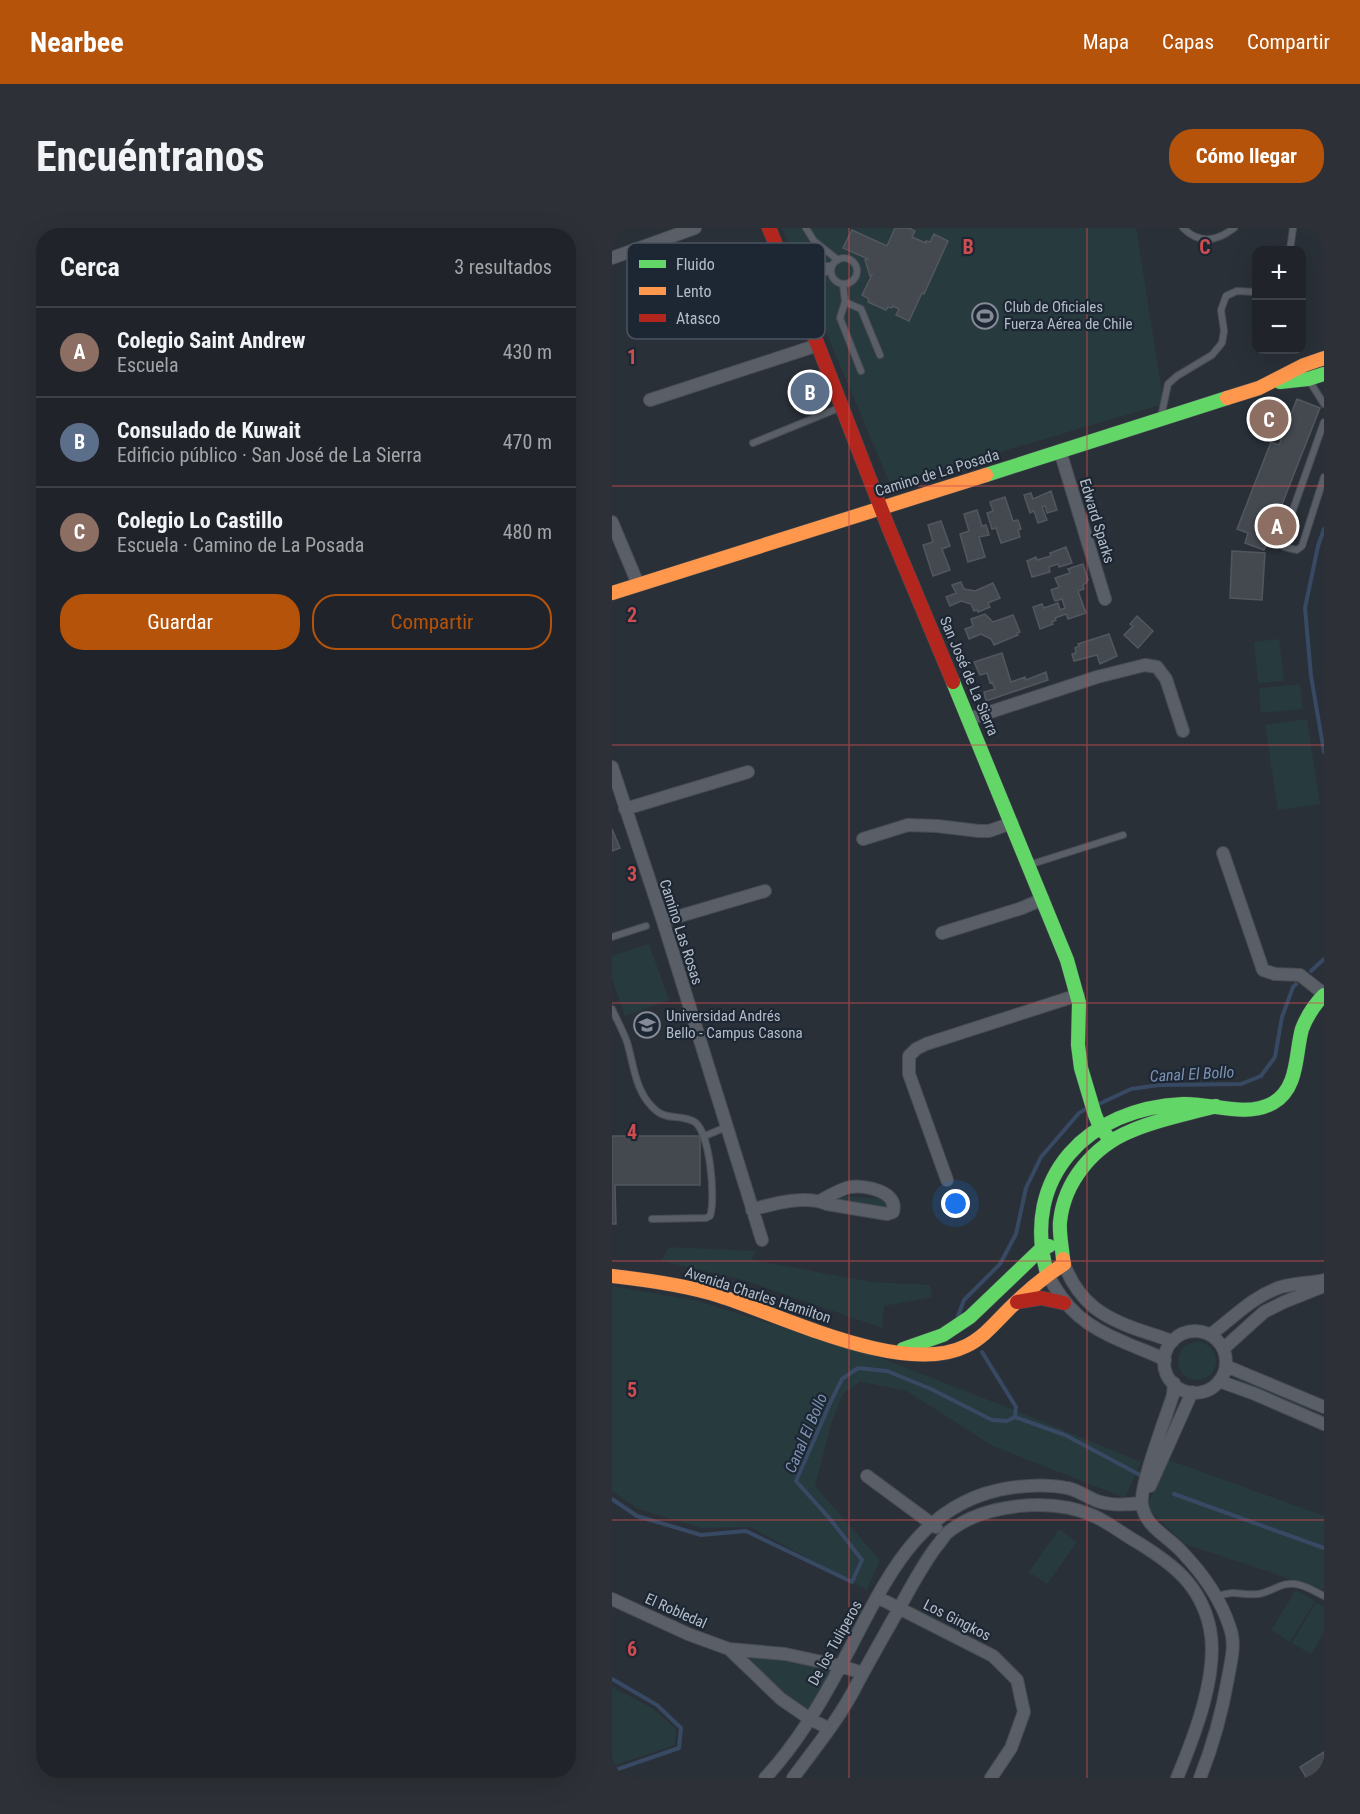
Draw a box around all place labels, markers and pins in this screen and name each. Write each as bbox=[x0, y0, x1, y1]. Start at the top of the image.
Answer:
place label: Club de Oficiales Fuerza Aérea de Chile bbox=[1004, 298, 1132, 333]
sports icon: Club de Oficiales Fuerza Aérea de Chile bbox=[970, 301, 1000, 331]
pin: B bbox=[790, 370, 830, 414]
pin: C bbox=[1250, 396, 1288, 441]
pin: A bbox=[1258, 504, 1296, 548]
place label: Universidad Andrés Bello - Campus Casona bbox=[666, 1007, 803, 1042]
school or university icon: Universidad Andrés Bello - Campus Casona bbox=[632, 1010, 662, 1040]

